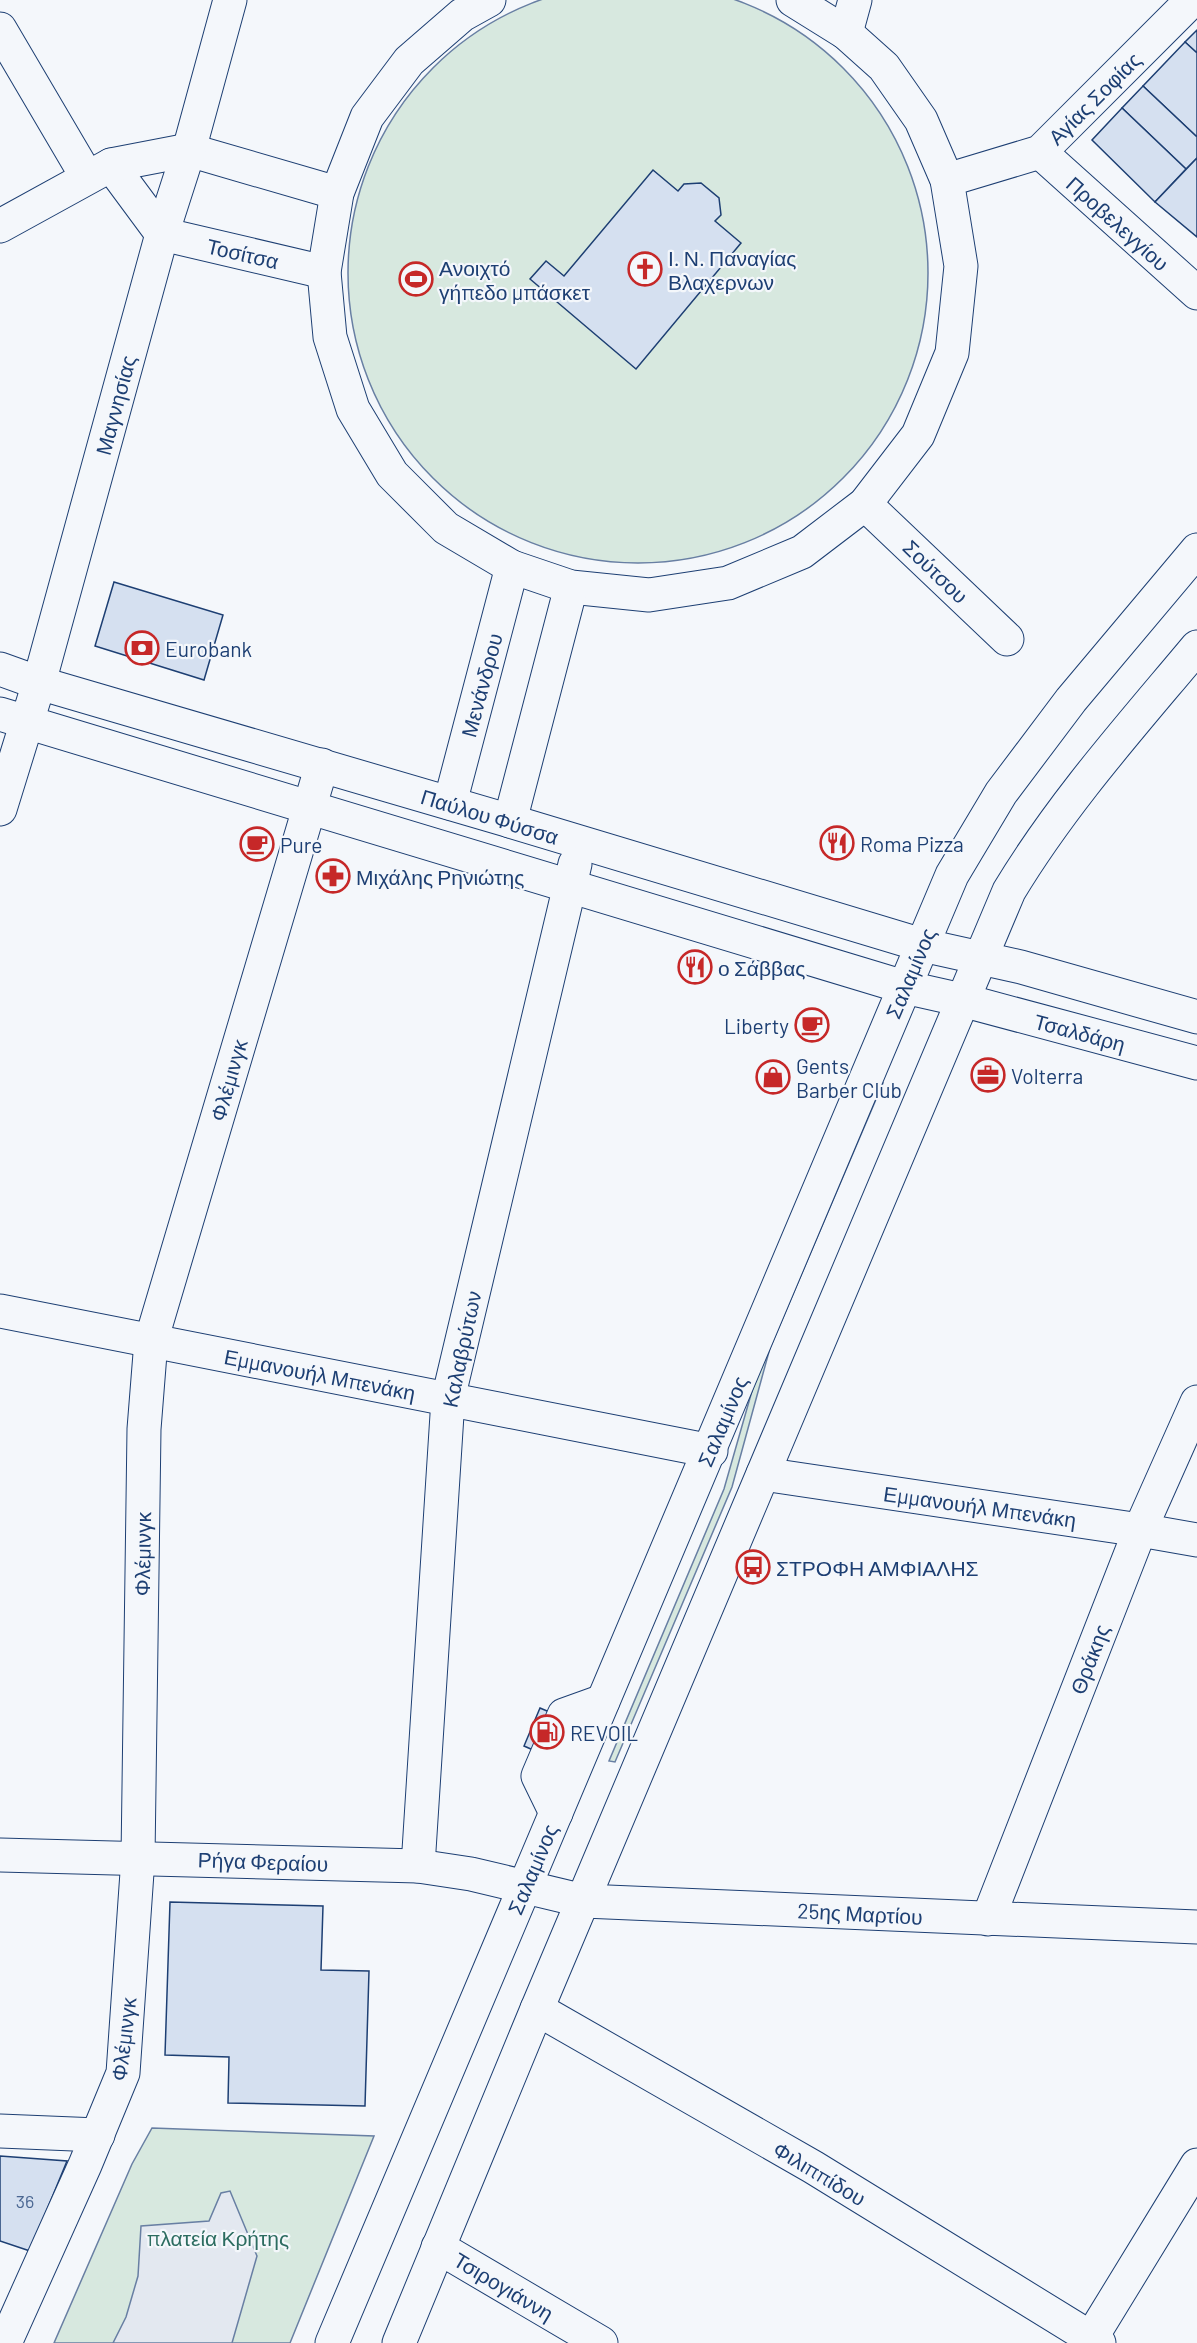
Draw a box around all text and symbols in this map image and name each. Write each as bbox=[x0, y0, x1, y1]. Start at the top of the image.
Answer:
street label: Αγίας Σοφίας bbox=[1043, 47, 1145, 149]
street label: Προβελεγγίου bbox=[1062, 171, 1174, 275]
street label: Τοσίτσα bbox=[205, 233, 281, 273]
place label: Ι. Ν. Παναγίας Βλαχερνων bbox=[668, 245, 796, 294]
church icon: Ι. Ν. Παναγίας Βλαχερνων bbox=[627, 251, 663, 287]
place label: Ανοιχτό γήπεδο μπάσκετ bbox=[439, 255, 591, 304]
sports icon: Ανοιχτό γήπεδο μπάσκετ bbox=[398, 261, 434, 297]
street label: Μαγνησίας bbox=[90, 352, 140, 458]
street label: Σούτσου bbox=[898, 534, 974, 608]
bank icon: Eurobank bbox=[124, 630, 160, 666]
street label: Μενάνδρου bbox=[455, 630, 507, 740]
place label: Eurobank bbox=[165, 636, 252, 661]
street label: Παύλου Φύσσα bbox=[418, 783, 562, 849]
restaurant icon: Roma Pizza bbox=[819, 825, 855, 861]
cafe icon: Pure bbox=[239, 826, 275, 862]
place label: Roma Pizza bbox=[860, 831, 964, 856]
place label: Pure bbox=[280, 832, 322, 857]
pharmacy icon: Μιχάλης Ρηνιώτης bbox=[315, 858, 351, 894]
place label: Μιχάλης Ρηνιώτης bbox=[356, 864, 524, 889]
street label: Σαλαμίνος bbox=[880, 924, 940, 1022]
restaurant icon: ο Σάββας bbox=[677, 949, 713, 985]
place label: ο Σάββας bbox=[718, 955, 805, 980]
cafe icon: Liberty bbox=[794, 1007, 830, 1043]
street label: Τσαλδάρη bbox=[1032, 1008, 1128, 1056]
place label: Liberty bbox=[724, 1013, 789, 1038]
street label: Φλέμινγκ bbox=[204, 1036, 252, 1124]
place label: Gents Barber Club bbox=[796, 1053, 902, 1102]
office icon: Volterra bbox=[970, 1057, 1006, 1093]
shop icon: Gents Barber Club bbox=[755, 1059, 791, 1095]
place label: Volterra bbox=[1011, 1063, 1083, 1088]
street label: Καλαβρύτων bbox=[436, 1288, 486, 1410]
street label: Εμμανουήλ Μπενάκη bbox=[222, 1343, 418, 1405]
street label: Σαλαμίνος bbox=[692, 1372, 752, 1470]
street label: Εμμανουήλ Μπενάκη bbox=[882, 1480, 1078, 1532]
street label: Φλέμινγκ bbox=[129, 1511, 155, 1596]
bus stop icon: ΣΤΡΟΦΗ ΑΜΦΙΑΛΗΣ bbox=[735, 1549, 771, 1585]
place label: ΣΤΡΟΦΗ ΑΜΦΙΑΛΗΣ bbox=[776, 1555, 979, 1580]
street label: Θράκης bbox=[1064, 1621, 1114, 1697]
fuel station icon: REVOIL bbox=[529, 1714, 565, 1750]
place label: REVOIL bbox=[570, 1720, 638, 1745]
street label: Σαλαμίνος bbox=[502, 1820, 562, 1918]
street label: Ρήγα Φεραίου bbox=[197, 1846, 329, 1876]
street label: 25ης Μαρτίου bbox=[797, 1897, 923, 1929]
street label: Φλέμινγκ bbox=[105, 1995, 141, 2082]
street label: Φιλιππίδου bbox=[769, 2136, 871, 2210]
house number: 36 bbox=[16, 2190, 34, 2212]
park label: πλατεία Κρήτης bbox=[147, 2225, 289, 2250]
street label: Τσιρογιάννη bbox=[450, 2247, 558, 2325]

